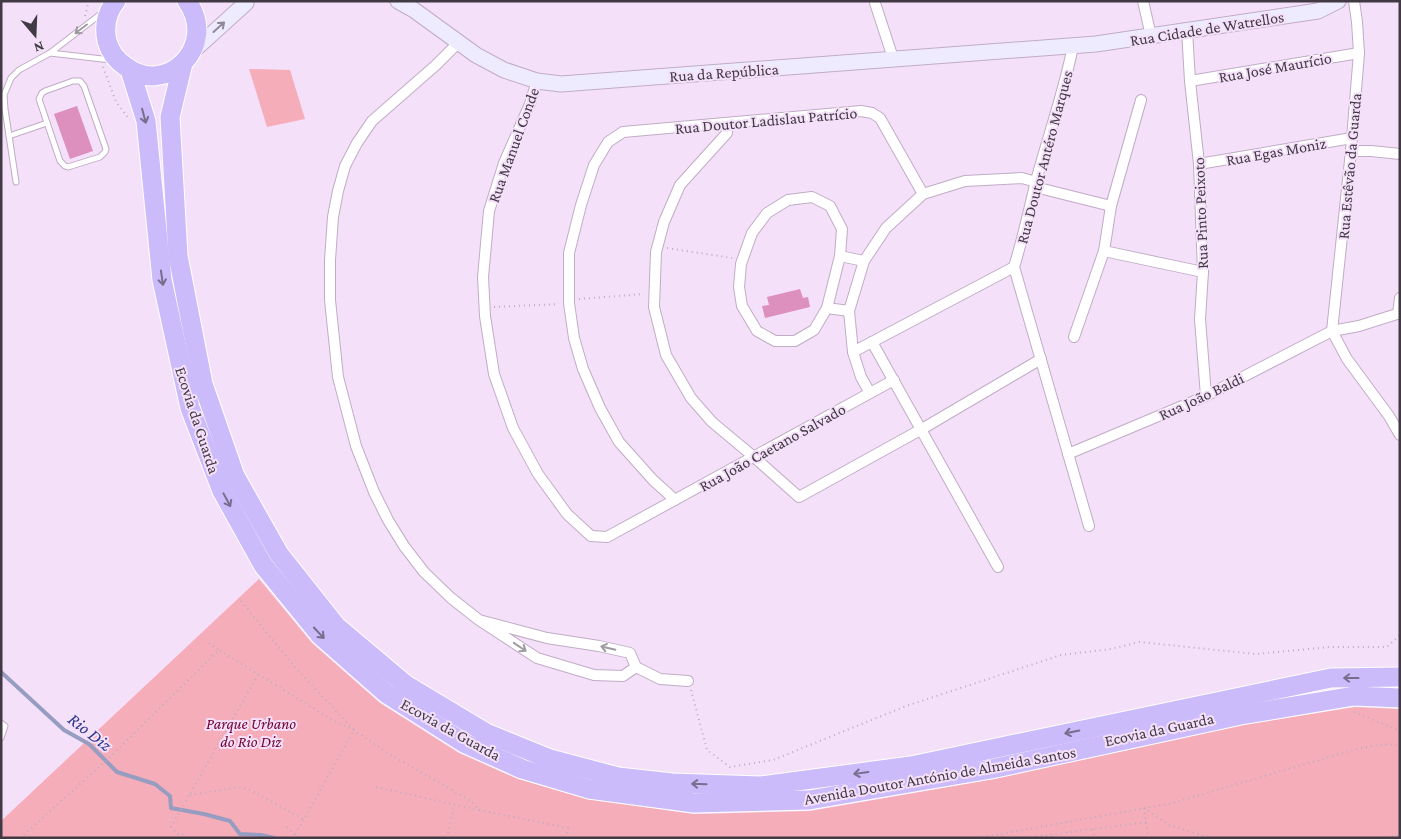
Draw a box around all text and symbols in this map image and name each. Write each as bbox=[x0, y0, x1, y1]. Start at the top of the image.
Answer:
street label: Rua Cidade de Watrellos bbox=[1129, 8, 1285, 49]
north arrow bbox=[10, 10, 60, 60]
one-way arrow bbox=[212, 21, 225, 33]
one-way arrow bbox=[75, 24, 88, 35]
text: N bbox=[32, 38, 46, 57]
street label: Rua José Maurício bbox=[1217, 49, 1333, 87]
street label: Rua da República bbox=[669, 60, 780, 86]
street label: Rua Doutor Antéro Marques bbox=[1013, 69, 1077, 246]
street label: Rua Manuel Conde bbox=[485, 85, 542, 205]
street label: Rua Estêvão da Guarda bbox=[1335, 92, 1364, 240]
street label: Rua Doutor Ladislau Patrício bbox=[674, 104, 858, 137]
one-way arrow bbox=[140, 108, 149, 124]
street label: Rua Egas Moniz bbox=[1225, 134, 1328, 170]
street label: Rua Pinto Peixoto bbox=[1190, 157, 1211, 269]
one-way arrow bbox=[157, 269, 167, 285]
street label: Ecovia da Guarda bbox=[172, 365, 223, 476]
street label: Rua João Baldi bbox=[1156, 369, 1247, 424]
street label: Rua João Caetano Salvado bbox=[696, 400, 849, 496]
one-way arrow bbox=[223, 492, 232, 507]
one-way arrow bbox=[313, 627, 325, 640]
one-way arrow bbox=[513, 642, 527, 652]
one-way arrow bbox=[600, 643, 616, 652]
one-way arrow bbox=[1343, 673, 1360, 683]
street label: Ecovia da Guarda bbox=[398, 695, 504, 764]
water label: Rio Diz bbox=[64, 709, 116, 755]
street label: Ecovia da Guarda bbox=[1103, 709, 1216, 749]
park label: Parque Urbano do Rio Diz bbox=[206, 715, 296, 750]
one-way arrow bbox=[1064, 728, 1080, 738]
street label: Avenida Doutor António de Almeida Santos bbox=[803, 743, 1077, 808]
one-way arrow bbox=[853, 768, 869, 778]
one-way arrow bbox=[691, 779, 707, 788]

